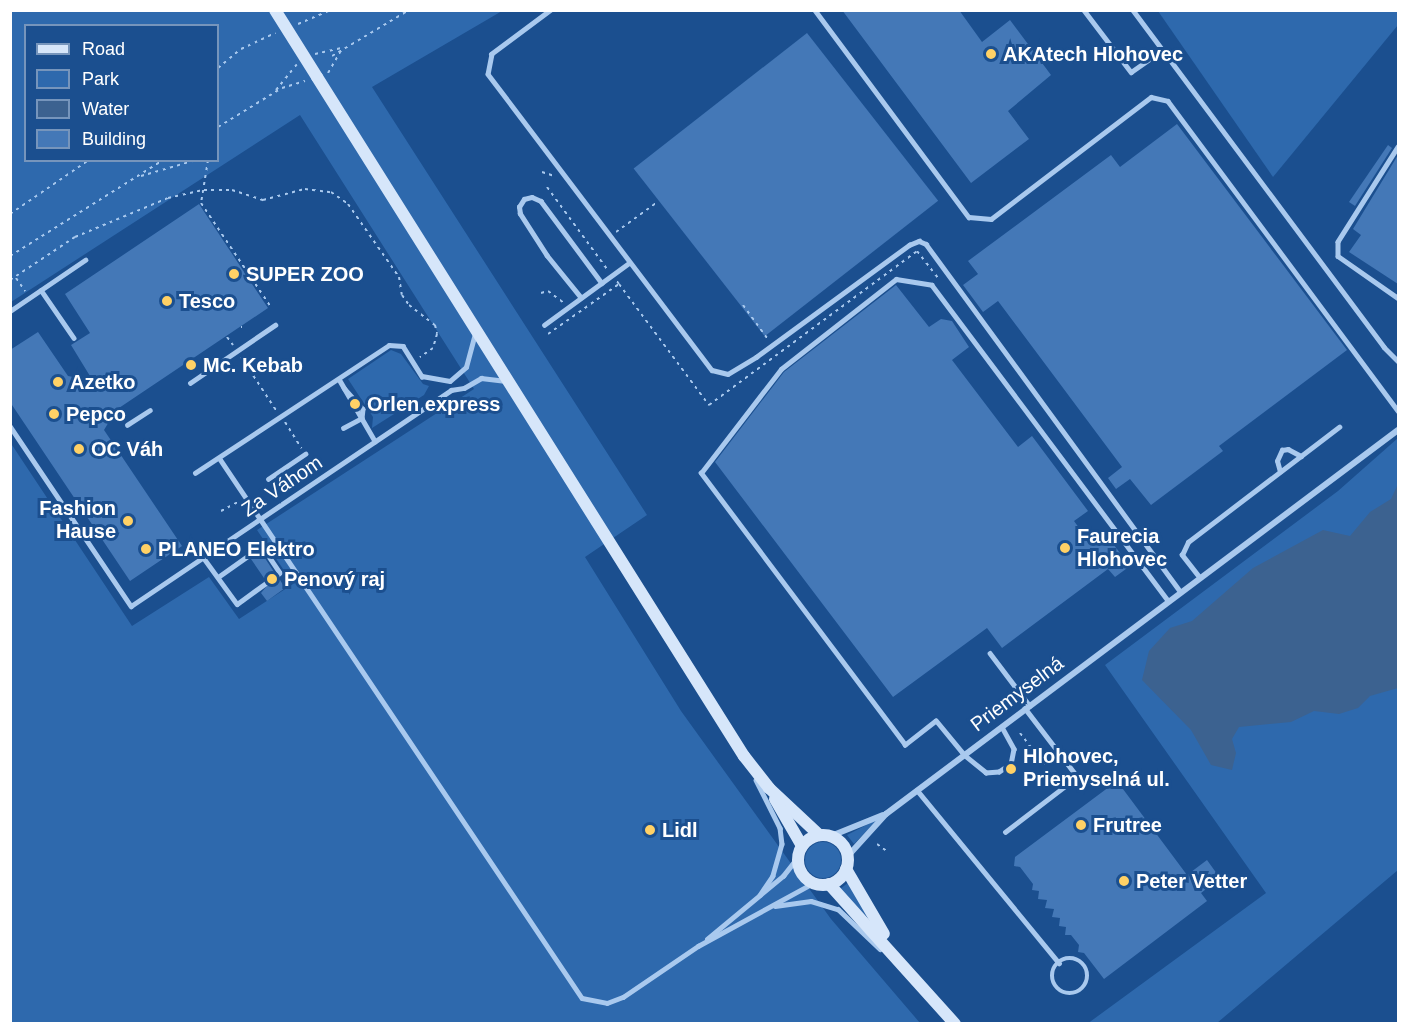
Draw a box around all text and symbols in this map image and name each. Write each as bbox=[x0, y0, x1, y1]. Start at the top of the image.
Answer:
legend bbox=[24, 24, 219, 162]
text: Road bbox=[82, 39, 125, 59]
place label: AKAtech Hlohovec bbox=[1003, 42, 1183, 66]
marker: AKAtech Hlohovec bbox=[984, 47, 998, 61]
text: Park bbox=[82, 69, 119, 89]
text: Water bbox=[82, 99, 129, 119]
text: Building bbox=[82, 129, 146, 149]
place label: SUPER ZOO bbox=[246, 262, 364, 286]
marker: SUPER ZOO bbox=[227, 267, 241, 281]
place label: Tesco bbox=[179, 289, 235, 313]
marker: Tesco bbox=[160, 294, 174, 308]
place label: Mc. Kebab bbox=[203, 353, 303, 377]
marker: Mc. Kebab bbox=[184, 358, 198, 372]
place label: Azetko bbox=[70, 370, 136, 394]
marker: Azetko bbox=[51, 375, 65, 389]
place label: Orlen express bbox=[367, 392, 500, 416]
marker: Orlen express bbox=[348, 397, 362, 411]
place label: Pepco bbox=[66, 402, 126, 426]
marker: Pepco bbox=[47, 407, 61, 421]
place label: OC Váh bbox=[91, 437, 163, 461]
marker: OC Váh bbox=[72, 442, 86, 456]
street label: Za Váhom bbox=[237, 450, 327, 522]
place label: Fashion Hause bbox=[39, 497, 116, 544]
marker: Fashion Hause bbox=[121, 514, 135, 528]
place label: Faurecia Hlohovec bbox=[1077, 524, 1167, 571]
place label: PLANEO Elektro bbox=[158, 537, 315, 561]
marker: Faurecia Hlohovec bbox=[1058, 541, 1072, 555]
marker: PLANEO Elektro bbox=[139, 542, 153, 556]
place label: Penový raj bbox=[284, 567, 385, 591]
marker: Penový raj bbox=[265, 572, 279, 586]
street label: Priemyselná bbox=[966, 651, 1068, 737]
place label: Hlohovec, Priemyselná ul. bbox=[1023, 745, 1170, 792]
marker: Hlohovec, Priemyselná ul. bbox=[1004, 762, 1018, 776]
place label: Frutree bbox=[1093, 813, 1162, 837]
place label: Lidl bbox=[662, 818, 698, 842]
marker: Frutree bbox=[1074, 818, 1088, 832]
marker: Lidl bbox=[643, 823, 657, 837]
place label: Peter Vetter bbox=[1136, 869, 1247, 893]
marker: Peter Vetter bbox=[1117, 874, 1131, 888]

